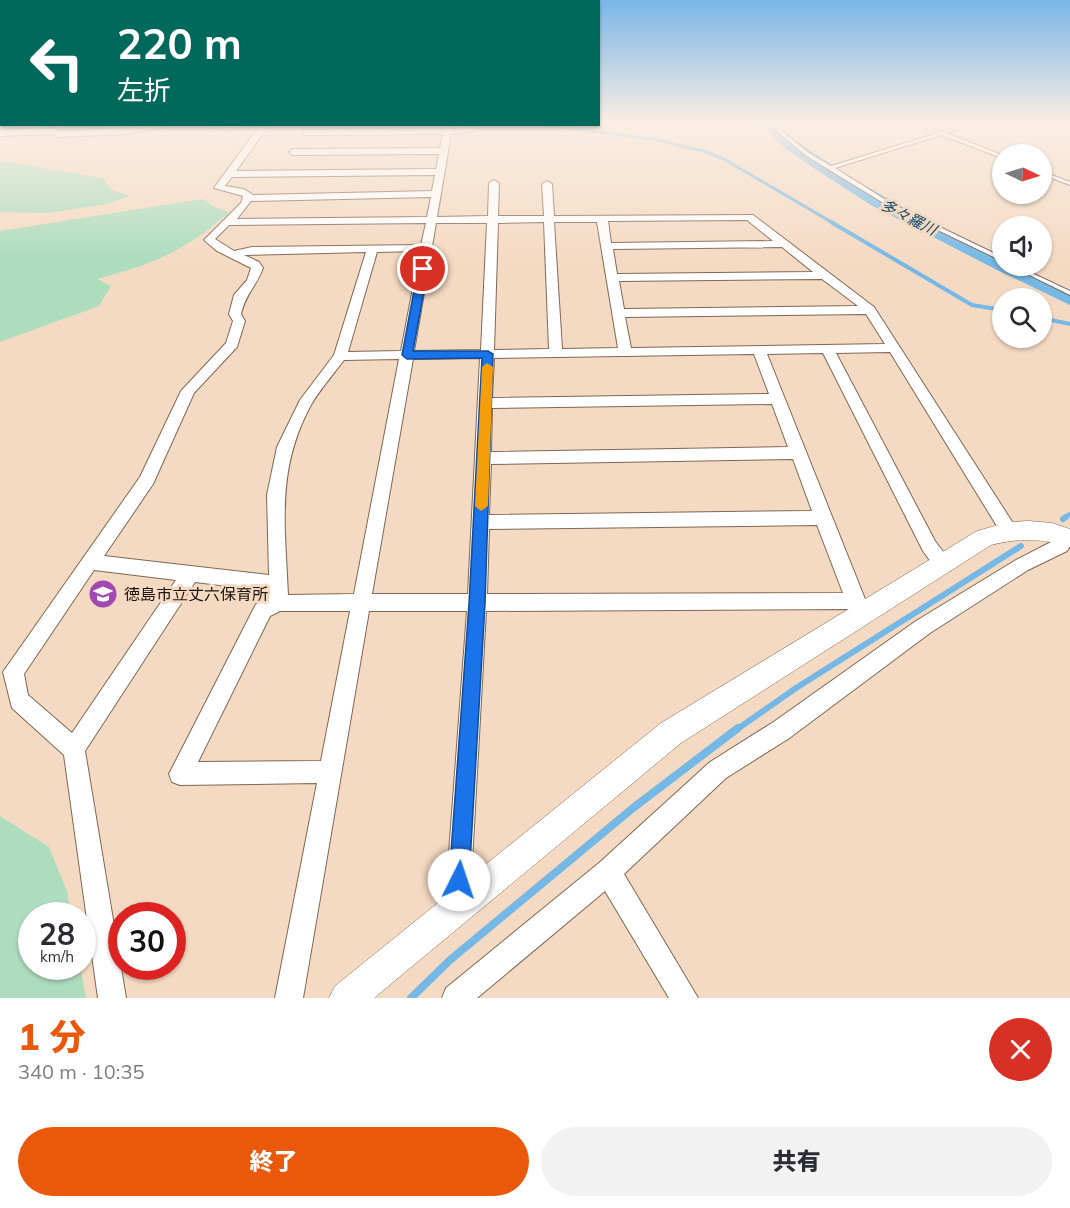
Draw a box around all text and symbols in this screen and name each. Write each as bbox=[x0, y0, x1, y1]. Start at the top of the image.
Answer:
text: 220 m bbox=[117, 17, 242, 70]
icon: left bbox=[18, 24, 96, 102]
text: 左折 bbox=[117, 73, 171, 107]
north arrow bbox=[992, 144, 1052, 204]
map controls bbox=[992, 144, 1052, 348]
water label: 多々羅川 bbox=[878, 195, 942, 240]
button: sound bbox=[992, 216, 1052, 276]
pin bbox=[397, 243, 448, 294]
icon: arrive bbox=[406, 252, 439, 285]
button: search bbox=[992, 288, 1052, 348]
school or university icon: 徳島市立丈六保育所 bbox=[87, 578, 119, 610]
place label: 徳島市立丈六保育所 bbox=[124, 584, 268, 604]
position arrow bbox=[427, 848, 491, 912]
speed limit sign: 30 bbox=[108, 902, 186, 980]
text: 28 bbox=[39, 915, 75, 953]
text: km/h bbox=[40, 947, 74, 966]
text: 1 分 bbox=[18, 1014, 86, 1059]
button: close bbox=[989, 1018, 1052, 1081]
text: 340 m · 10:35 bbox=[18, 1059, 144, 1084]
button: 終了 bbox=[18, 1127, 529, 1196]
button: 共有 bbox=[541, 1127, 1052, 1196]

